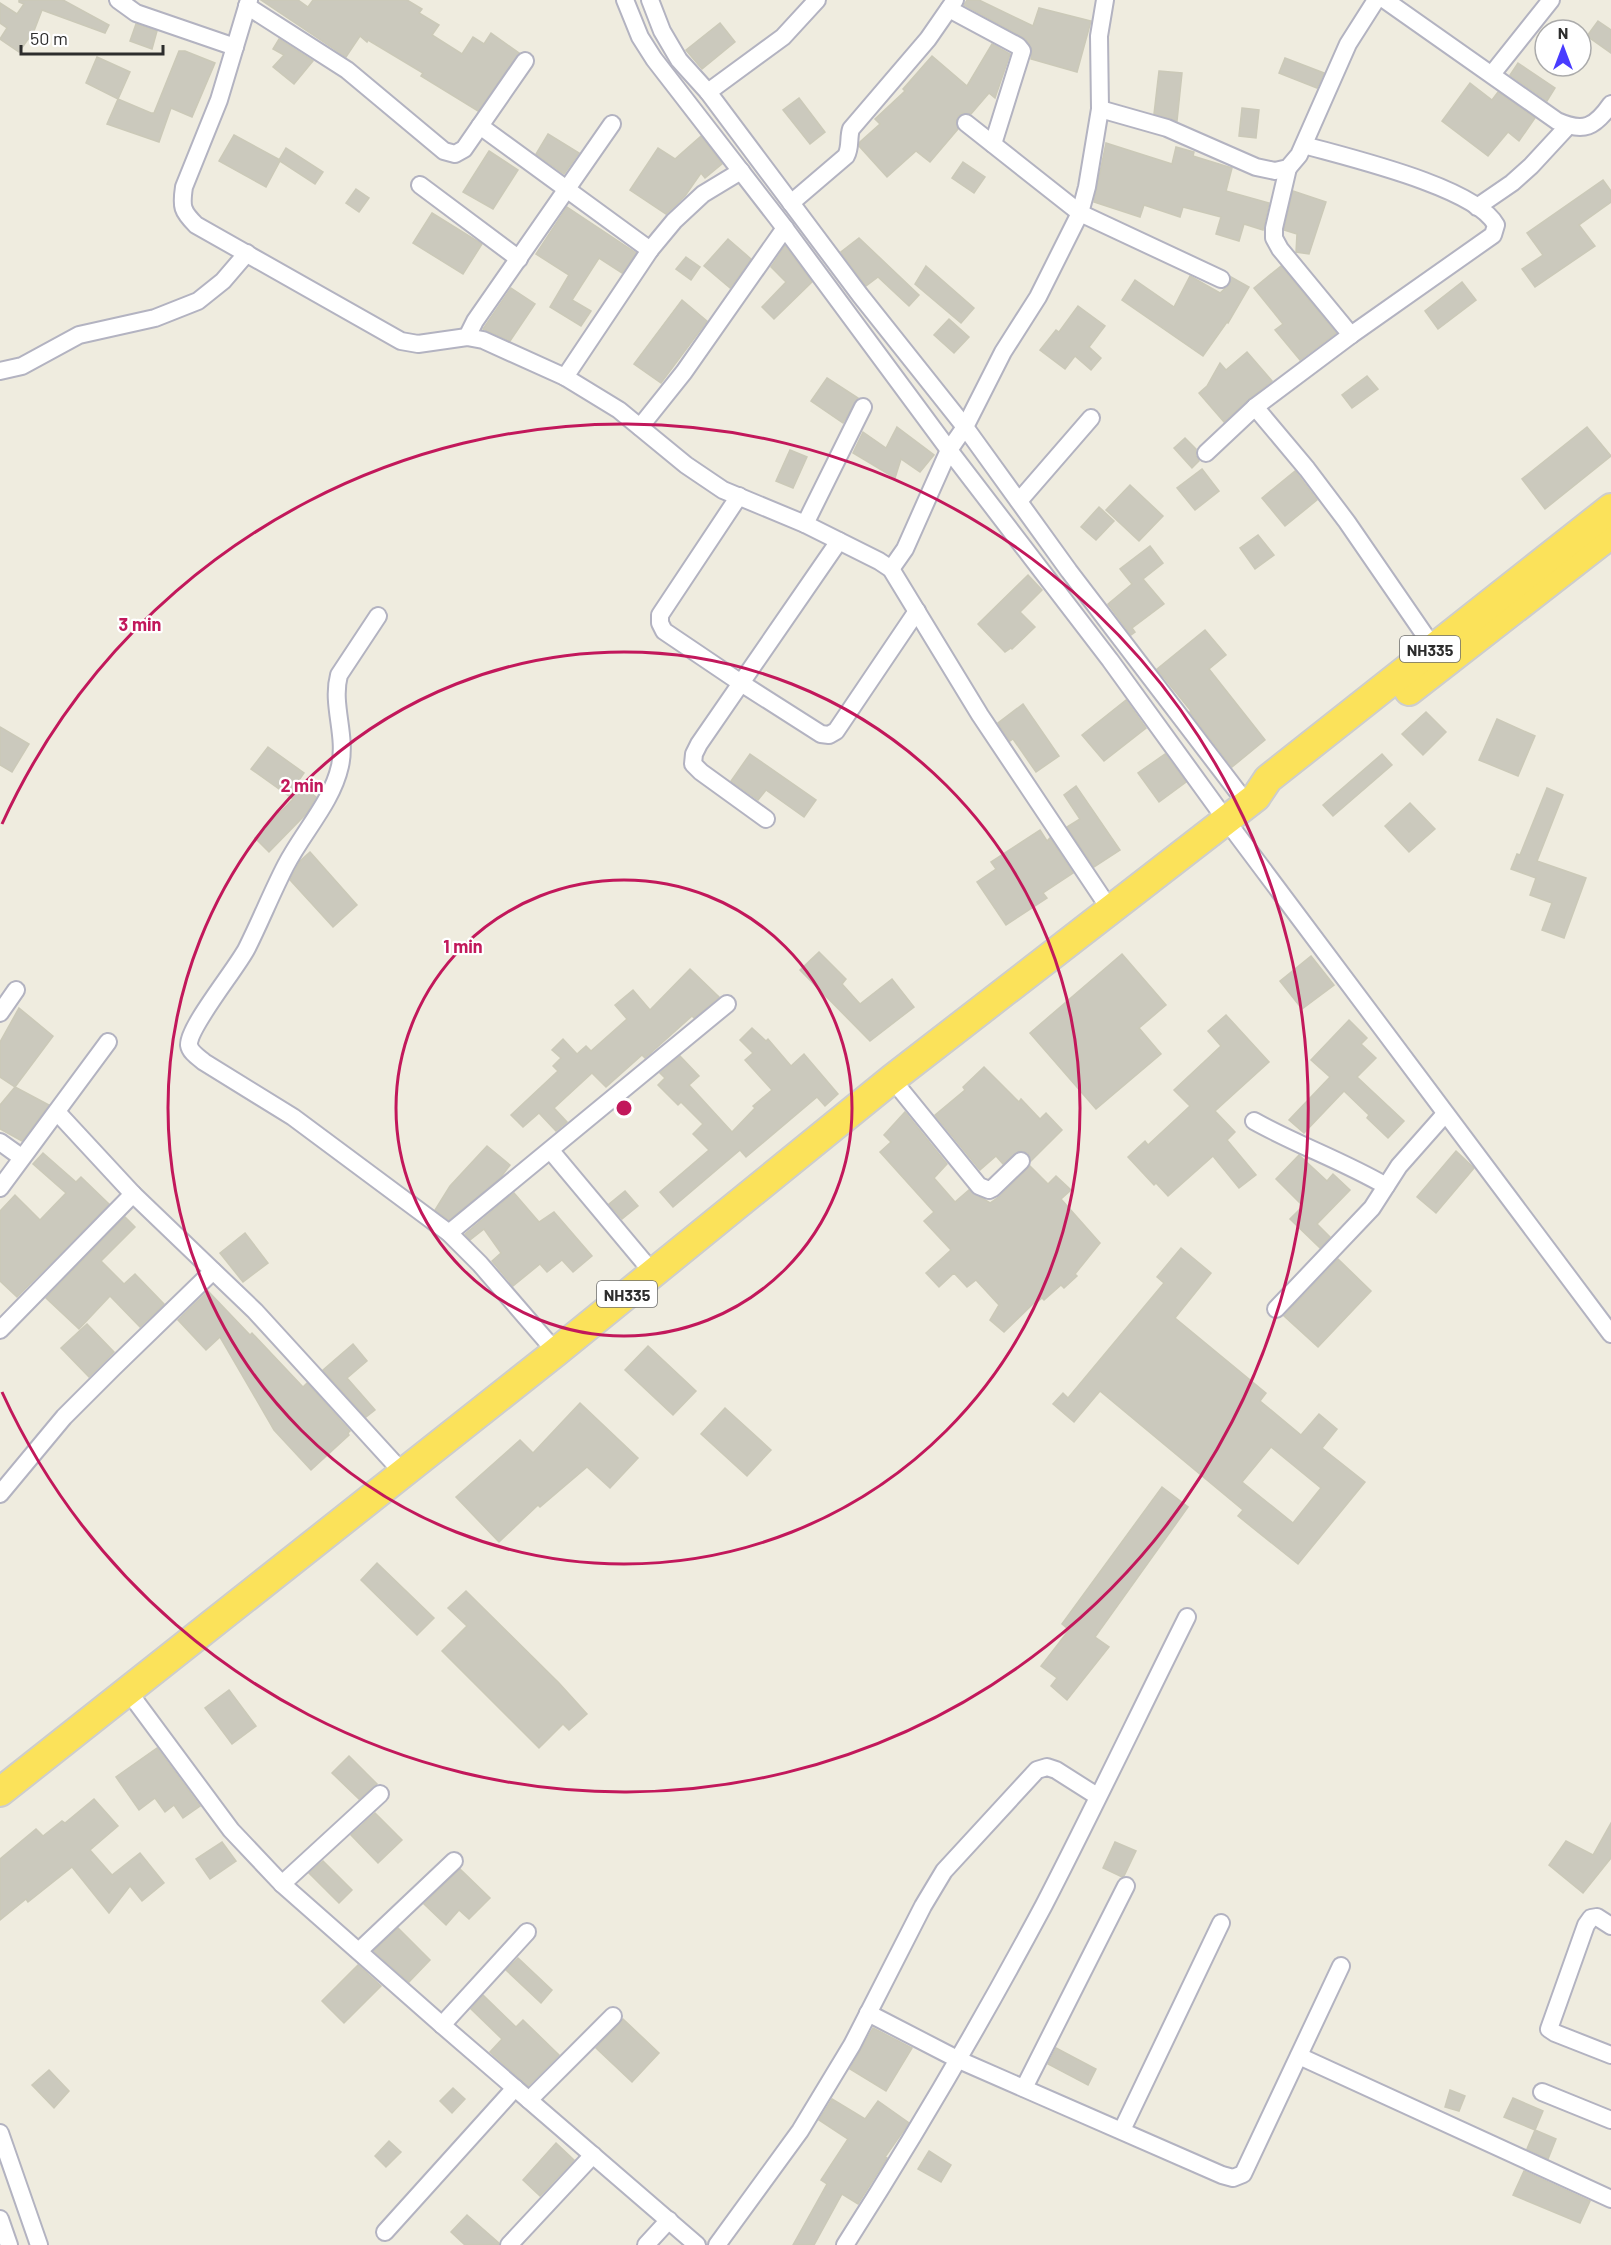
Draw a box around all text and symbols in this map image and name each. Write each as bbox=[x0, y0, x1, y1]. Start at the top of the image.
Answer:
scale bar bbox=[21, 18, 164, 56]
north arrow bbox=[1533, 18, 1593, 78]
text: N bbox=[1558, 23, 1568, 42]
text: 50 m bbox=[30, 27, 68, 49]
text: 3 min bbox=[119, 613, 161, 635]
road number: NH335 bbox=[1400, 636, 1460, 662]
text: 2 min bbox=[280, 774, 324, 796]
text: 1 min bbox=[443, 935, 483, 957]
centre of rings bbox=[614, 1098, 634, 1118]
road number: NH335 bbox=[597, 1281, 657, 1307]

